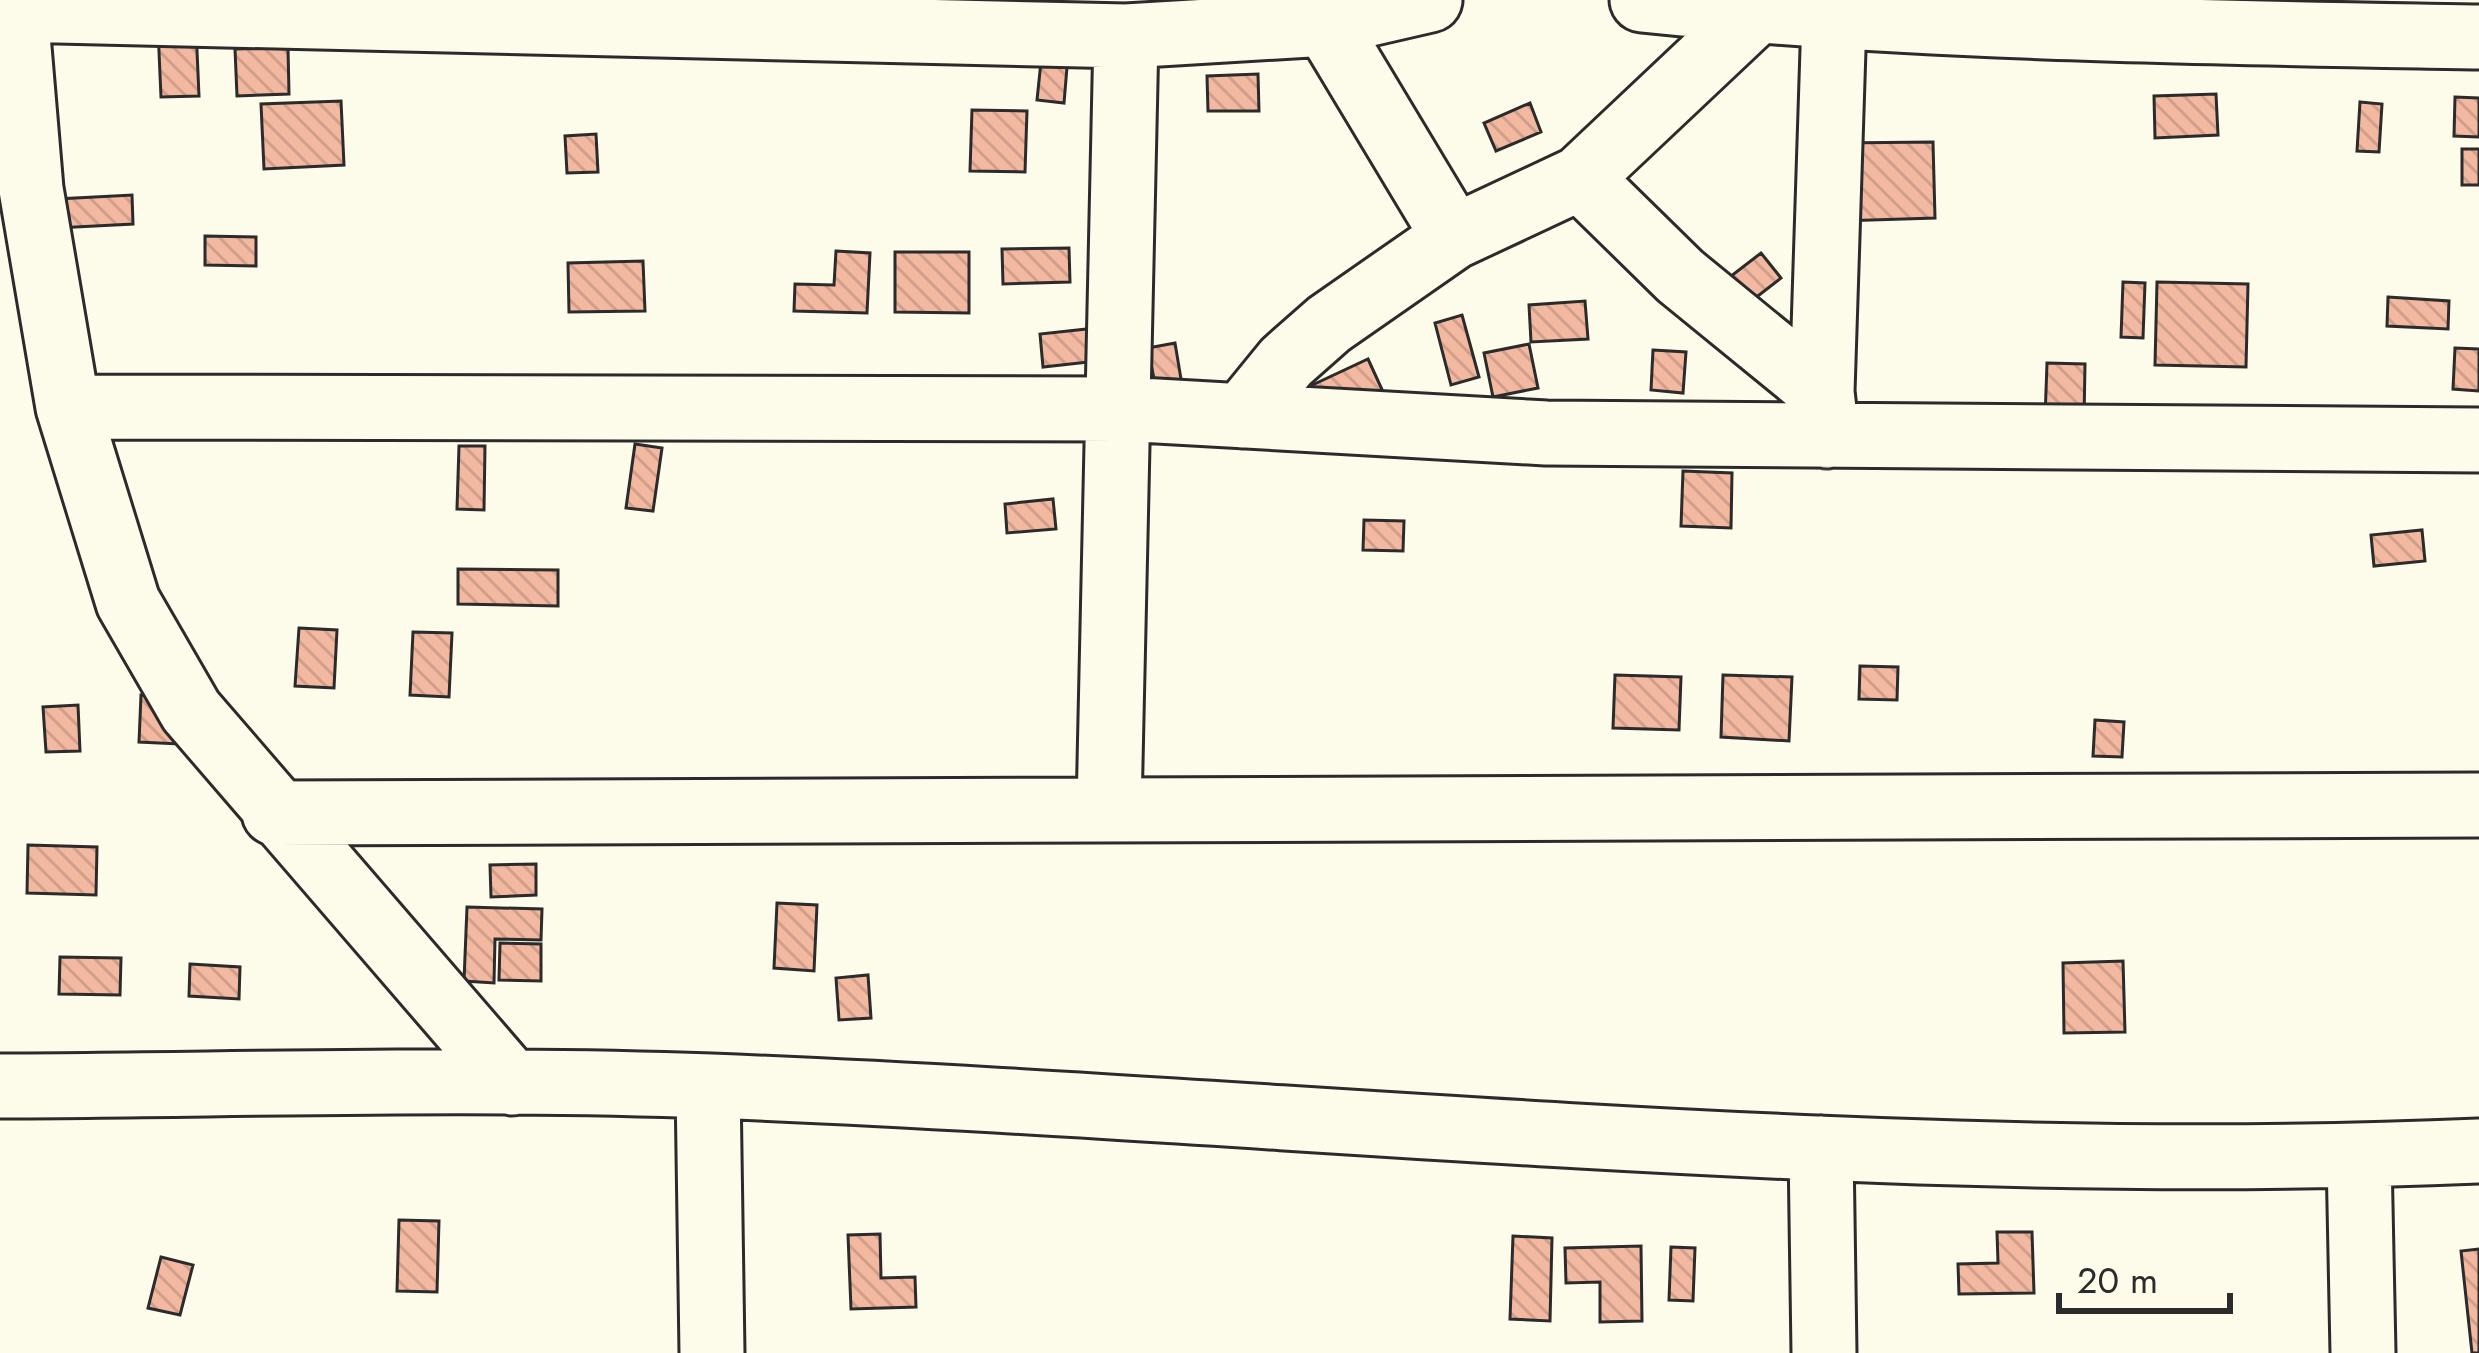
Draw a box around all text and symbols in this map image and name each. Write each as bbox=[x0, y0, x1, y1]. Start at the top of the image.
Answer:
scale bar bbox=[2059, 1239, 2230, 1313]
text: 20 m bbox=[2077, 1254, 2158, 1306]

